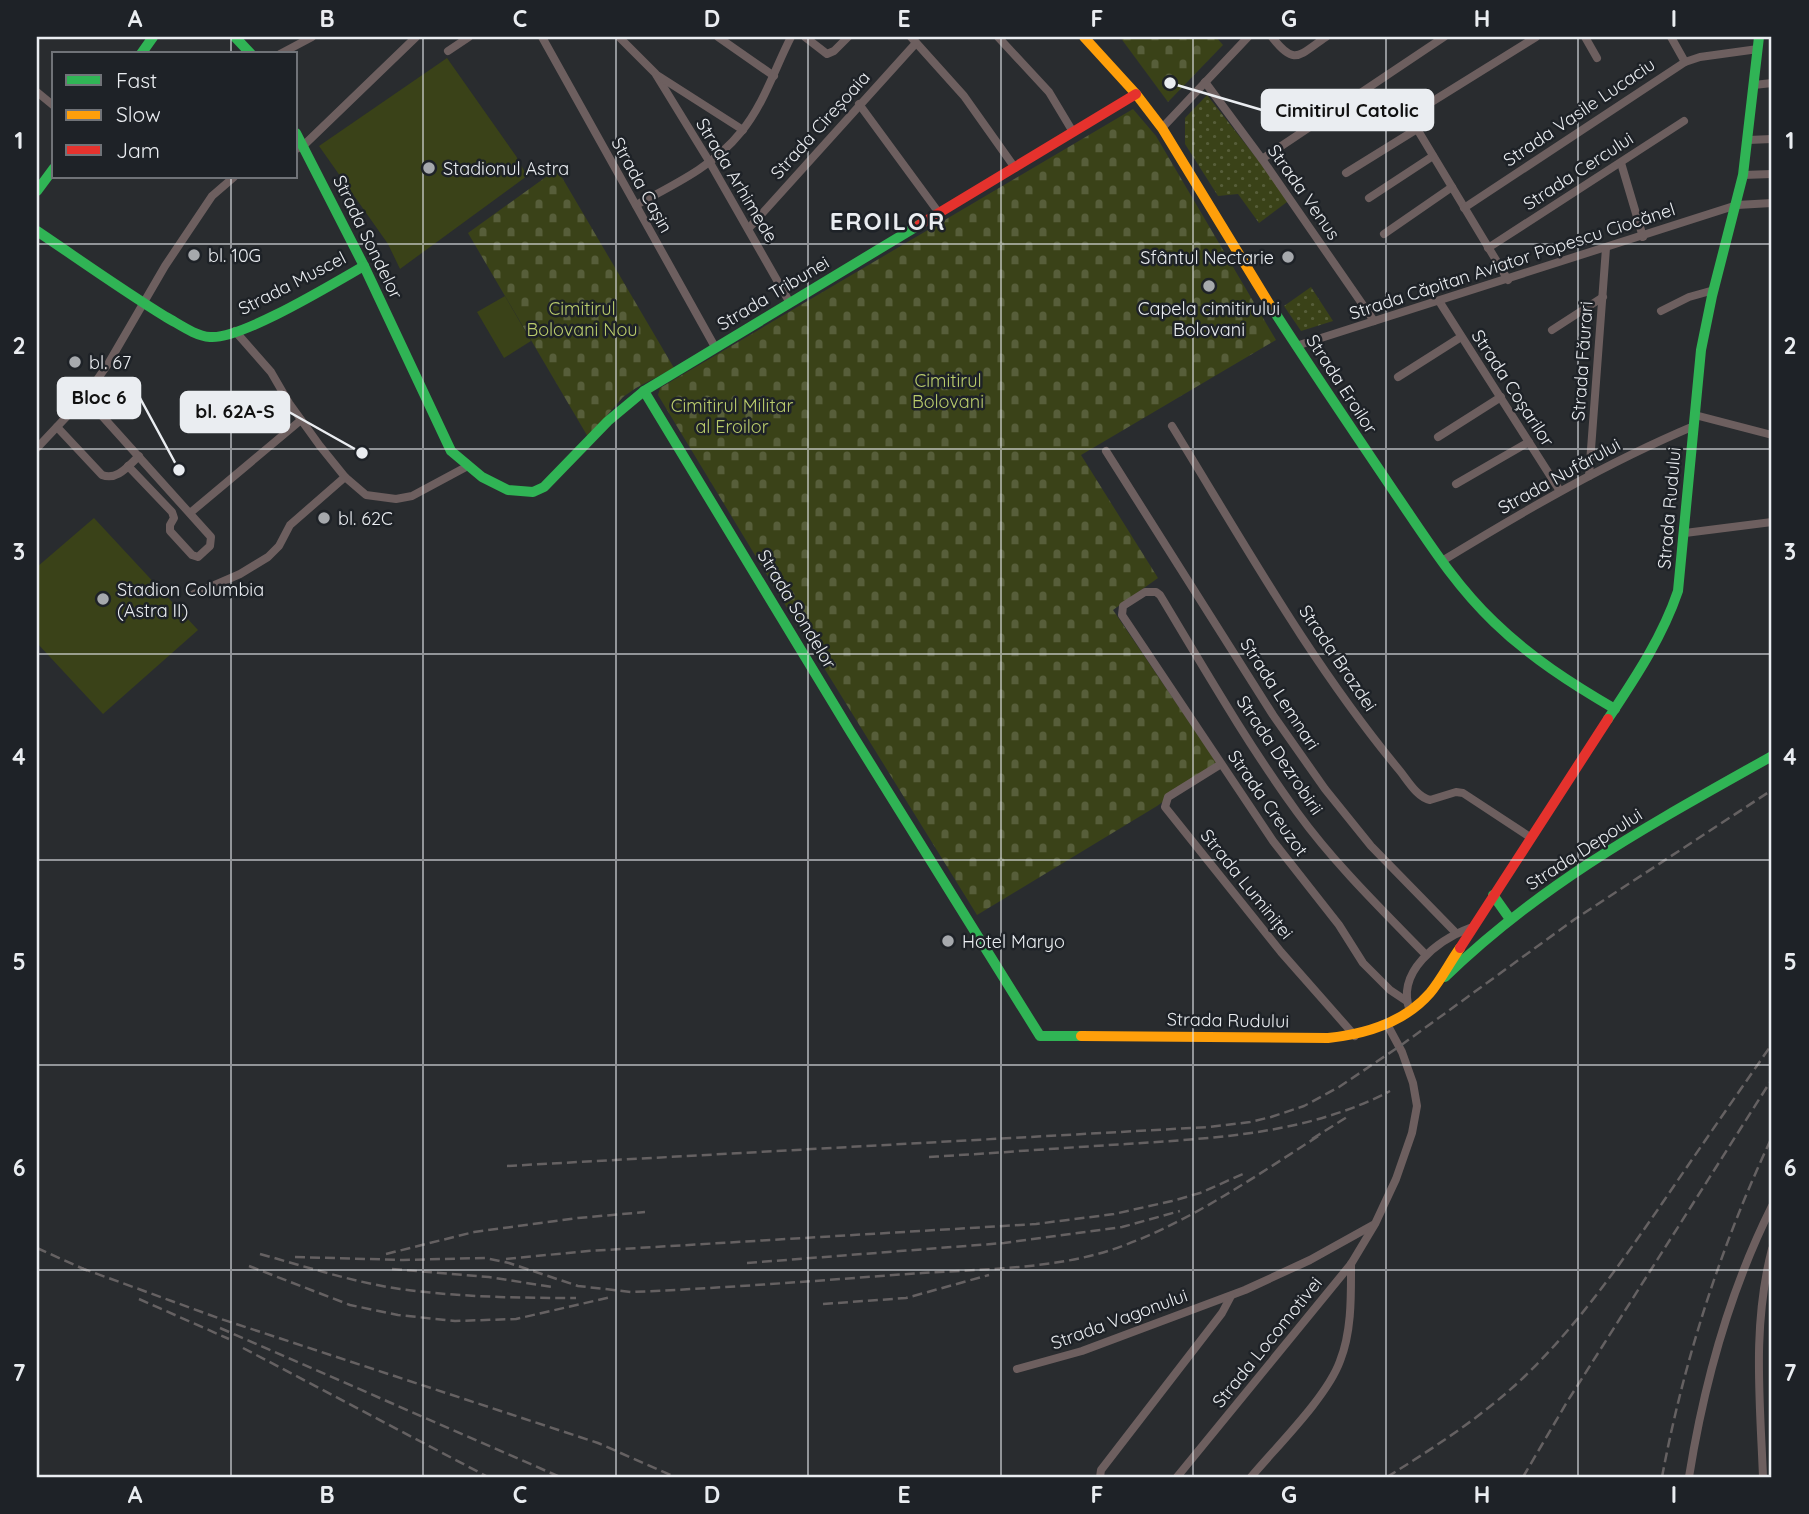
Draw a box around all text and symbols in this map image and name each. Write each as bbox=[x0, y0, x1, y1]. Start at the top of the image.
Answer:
text: A bbox=[128, 4, 143, 33]
text: B bbox=[319, 4, 335, 33]
text: C bbox=[513, 4, 527, 33]
text: D bbox=[704, 4, 720, 33]
text: E bbox=[897, 4, 911, 33]
text: F bbox=[1091, 4, 1103, 33]
text: G bbox=[1281, 4, 1297, 33]
text: H bbox=[1474, 4, 1490, 33]
text: I bbox=[1671, 4, 1677, 33]
legend bbox=[52, 52, 298, 178]
street label: Strada Vasile Lucaciu bbox=[1499, 53, 1659, 171]
street label: Strada Cireșoaia bbox=[765, 66, 875, 184]
text: Fast bbox=[116, 67, 157, 93]
callout: Cimitirul Catolic bbox=[1262, 90, 1433, 130]
text: Cimitirul Catolic bbox=[1275, 98, 1419, 122]
text: Slow bbox=[116, 101, 161, 127]
street label: Strada Arhimede bbox=[691, 114, 783, 246]
text: 1 bbox=[15, 126, 23, 155]
text: 1 bbox=[1786, 126, 1794, 155]
street label: Strada Cercului bbox=[1519, 127, 1637, 215]
street label: Strada Cașin bbox=[606, 133, 678, 237]
text: Jam bbox=[116, 137, 160, 163]
street label: Strada Venus bbox=[1263, 140, 1345, 244]
place label: Stadionul Astra bbox=[443, 157, 569, 180]
marker: Stadionul Astra bbox=[421, 160, 437, 176]
street label: Strada Sondelor bbox=[328, 171, 408, 303]
street label: Strada Căpitan Aviator Popescu Ciocănel bbox=[1346, 197, 1678, 325]
district label: EROILOR bbox=[830, 206, 946, 236]
place label: bl. 10G bbox=[208, 244, 261, 267]
street label: Strada Muscel bbox=[234, 246, 350, 320]
place label: Sfântul Nectarie bbox=[1140, 246, 1274, 269]
marker: bl. 10G bbox=[186, 247, 202, 263]
marker: Sfântul Nectarie bbox=[1280, 249, 1296, 265]
street label: Strada Tribunei bbox=[713, 251, 833, 335]
marker: Capela cimitirului Bolovani bbox=[1201, 278, 1217, 294]
park label: Cimitirul Bolovani Nou bbox=[526, 297, 638, 341]
place label: Capela cimitirului Bolovani bbox=[1138, 297, 1280, 341]
street label: Strada Făurari bbox=[1566, 300, 1598, 422]
street label: Strada Coșarilor bbox=[1467, 325, 1559, 451]
street label: Strada Eroilor bbox=[1301, 330, 1383, 438]
text: 2 bbox=[12, 331, 26, 360]
text: 2 bbox=[1783, 331, 1797, 360]
place label: bl. 67 bbox=[89, 351, 131, 374]
marker: bl. 67 bbox=[67, 354, 83, 370]
park label: Cimitirul Bolovani bbox=[912, 369, 984, 413]
callout: Bloc 6 bbox=[58, 378, 140, 418]
text: Bloc 6 bbox=[72, 385, 126, 409]
callout: bl. 62A-S bbox=[181, 392, 289, 432]
park label: Cimitirul Militar al Eroilor bbox=[671, 394, 793, 438]
text: bl. 62A-S bbox=[195, 399, 275, 423]
street label: Strada Nufărului bbox=[1494, 433, 1624, 519]
street label: Strada Rudului bbox=[1652, 446, 1686, 570]
place label: bl. 62C bbox=[338, 507, 393, 530]
marker: bl. 62C bbox=[316, 510, 332, 526]
text: 3 bbox=[13, 537, 25, 566]
text: 3 bbox=[1784, 537, 1796, 566]
street label: Strada Sondelor bbox=[752, 545, 842, 673]
place label: Stadion Columbia (Astra II) bbox=[117, 578, 264, 622]
marker: Stadion Columbia (Astra II) bbox=[95, 591, 111, 607]
street label: Strada Brazdei bbox=[1294, 600, 1382, 716]
street label: Strada Lemnari bbox=[1235, 634, 1325, 754]
street label: Strada Dezrobirii bbox=[1232, 691, 1328, 819]
text: 4 bbox=[12, 742, 26, 771]
text: 4 bbox=[1783, 742, 1797, 771]
street label: Strada Creuzot bbox=[1223, 745, 1313, 861]
street label: Strada Depoului bbox=[1522, 803, 1646, 895]
street label: Strada Luminiței bbox=[1196, 824, 1298, 944]
place label: Hotel Maryo bbox=[962, 930, 1065, 953]
marker: Hotel Maryo bbox=[940, 933, 956, 949]
text: 5 bbox=[12, 947, 26, 976]
text: 5 bbox=[1783, 947, 1797, 976]
street label: Strada Rudului bbox=[1167, 1007, 1289, 1033]
text: 6 bbox=[13, 1153, 25, 1182]
text: 6 bbox=[1784, 1153, 1796, 1182]
street label: Strada Locomotivei bbox=[1207, 1272, 1327, 1412]
street label: Strada Vagonului bbox=[1048, 1284, 1190, 1354]
text: 7 bbox=[13, 1358, 26, 1387]
text: 7 bbox=[1784, 1358, 1797, 1387]
text: A bbox=[128, 1480, 143, 1509]
text: B bbox=[319, 1480, 335, 1509]
text: C bbox=[513, 1480, 527, 1509]
text: D bbox=[704, 1480, 720, 1509]
text: E bbox=[897, 1480, 911, 1509]
text: F bbox=[1091, 1480, 1103, 1509]
text: G bbox=[1281, 1480, 1297, 1509]
text: H bbox=[1474, 1480, 1490, 1509]
text: I bbox=[1671, 1480, 1677, 1509]

